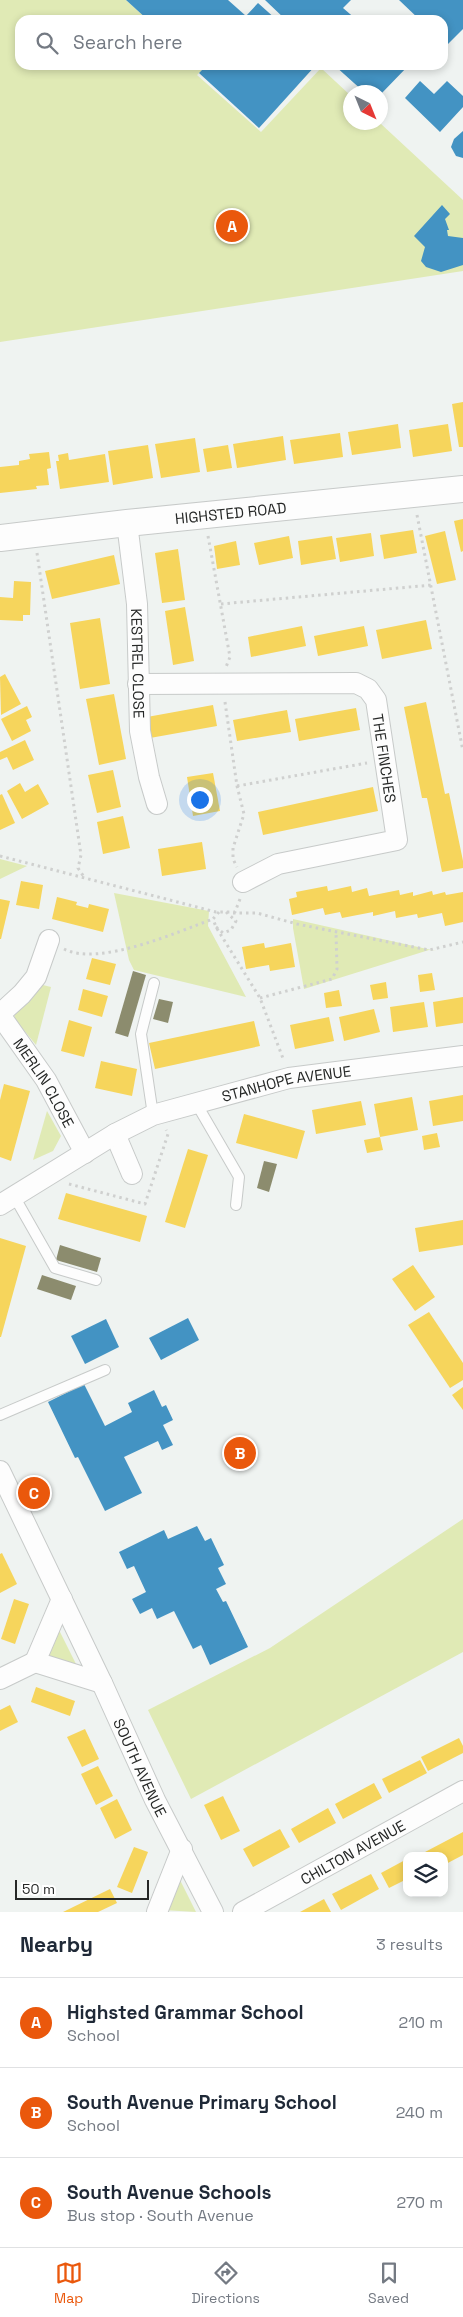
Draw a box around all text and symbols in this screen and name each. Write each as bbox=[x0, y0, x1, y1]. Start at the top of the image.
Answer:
search box bbox=[15, 15, 448, 70]
icon: search bbox=[33, 29, 61, 57]
text: Search here bbox=[73, 30, 183, 55]
north arrow bbox=[343, 85, 388, 130]
pin: A bbox=[216, 207, 248, 245]
street label: HIGHSTED ROAD bbox=[174, 497, 287, 528]
street label: KESTREL CLOSE bbox=[128, 608, 149, 719]
street label: THE FINCHES bbox=[369, 712, 401, 804]
your location bbox=[187, 787, 213, 813]
street label: MERLIN CLOSE bbox=[10, 1034, 79, 1131]
street label: STANHOPE AVENUE bbox=[219, 1061, 352, 1105]
pin: B bbox=[224, 1434, 256, 1472]
pin: C bbox=[18, 1474, 50, 1512]
street label: SOUTH AVENUE bbox=[110, 1715, 171, 1820]
street label: CHILTON AVENUE bbox=[297, 1815, 408, 1888]
map controls bbox=[403, 1852, 448, 1897]
button: layers bbox=[403, 1852, 448, 1897]
scale bar bbox=[15, 1877, 149, 1900]
text: 50 m bbox=[22, 1880, 55, 1898]
text: Nearby bbox=[20, 1931, 93, 1958]
text: 3 results bbox=[376, 1934, 443, 1955]
text: Highsted Grammar School bbox=[67, 2000, 304, 2025]
text: A bbox=[31, 2012, 41, 2033]
text: 210 m bbox=[399, 2012, 443, 2033]
text: School bbox=[67, 2025, 120, 2046]
text: South Avenue Primary School bbox=[67, 2090, 337, 2115]
text: B bbox=[31, 2102, 41, 2123]
text: 240 m bbox=[396, 2102, 443, 2123]
text: School bbox=[67, 2115, 120, 2136]
text: South Avenue Schools bbox=[67, 2180, 271, 2205]
text: C bbox=[31, 2192, 41, 2213]
text: 270 m bbox=[396, 2192, 443, 2213]
text: Bus stop · South Avenue bbox=[67, 2205, 254, 2226]
tab: Map bbox=[54, 2259, 83, 2307]
tab: Directions bbox=[191, 2259, 260, 2307]
tab: Saved bbox=[368, 2259, 409, 2307]

